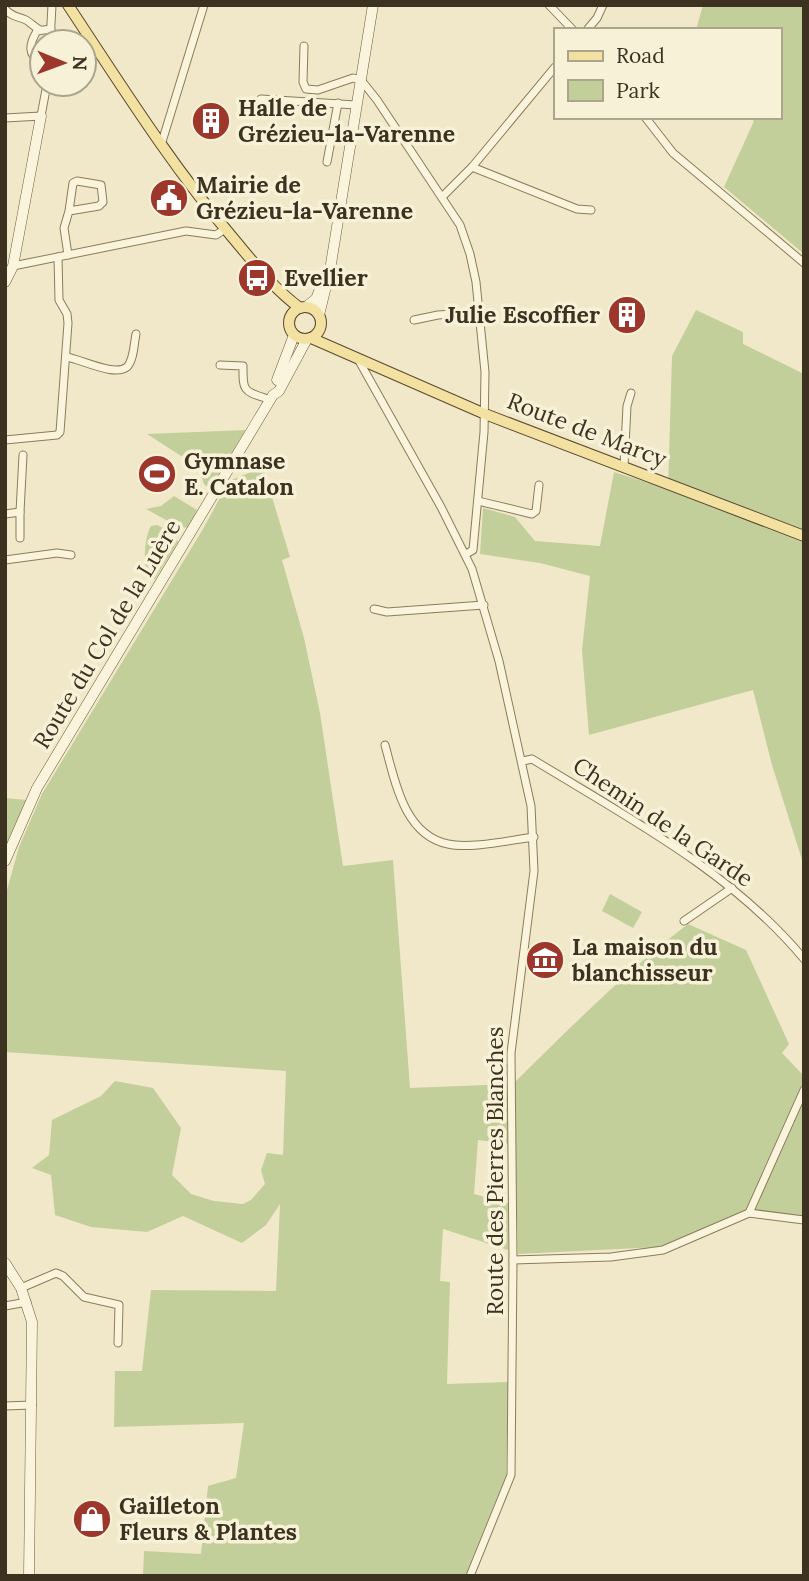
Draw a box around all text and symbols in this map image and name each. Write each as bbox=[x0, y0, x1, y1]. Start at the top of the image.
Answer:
north arrow bbox=[28, 28, 98, 98]
legend bbox=[554, 28, 781, 119]
text: Road bbox=[616, 42, 665, 69]
text: N bbox=[68, 56, 92, 71]
text: Park bbox=[616, 77, 660, 104]
place label: Halle de Grézieu-la-Varenne bbox=[238, 93, 455, 148]
building icon: Halle de Grézieu-la-Varenne bbox=[190, 100, 232, 142]
place label: Mairie de Grézieu-la-Varenne bbox=[196, 170, 413, 225]
public building icon: Mairie de Grézieu-la-Varenne bbox=[148, 177, 190, 219]
bus stop icon: Evellier bbox=[236, 257, 278, 299]
place label: Evellier bbox=[284, 263, 368, 292]
building icon: Julie Escoffier bbox=[606, 294, 648, 336]
place label: Julie Escoffier bbox=[445, 300, 600, 329]
street label: Route de Marcy bbox=[503, 386, 672, 474]
place label: Gymnase E. Catalon bbox=[184, 446, 294, 501]
sports icon: Gymnase E. Catalon bbox=[136, 453, 178, 495]
street label: Route du Col de la Luère bbox=[27, 514, 187, 754]
street label: Chemin de la Garde bbox=[568, 751, 759, 893]
place label: La maison du blanchisseur bbox=[571, 932, 718, 987]
museum icon: La maison du blanchisseur bbox=[524, 939, 566, 981]
street label: Route des Pierres Blanches bbox=[480, 1027, 509, 1315]
place label: Gailleton Fleurs & Plantes bbox=[119, 1491, 297, 1546]
shop icon: Gailleton Fleurs & Plantes bbox=[71, 1498, 113, 1540]

